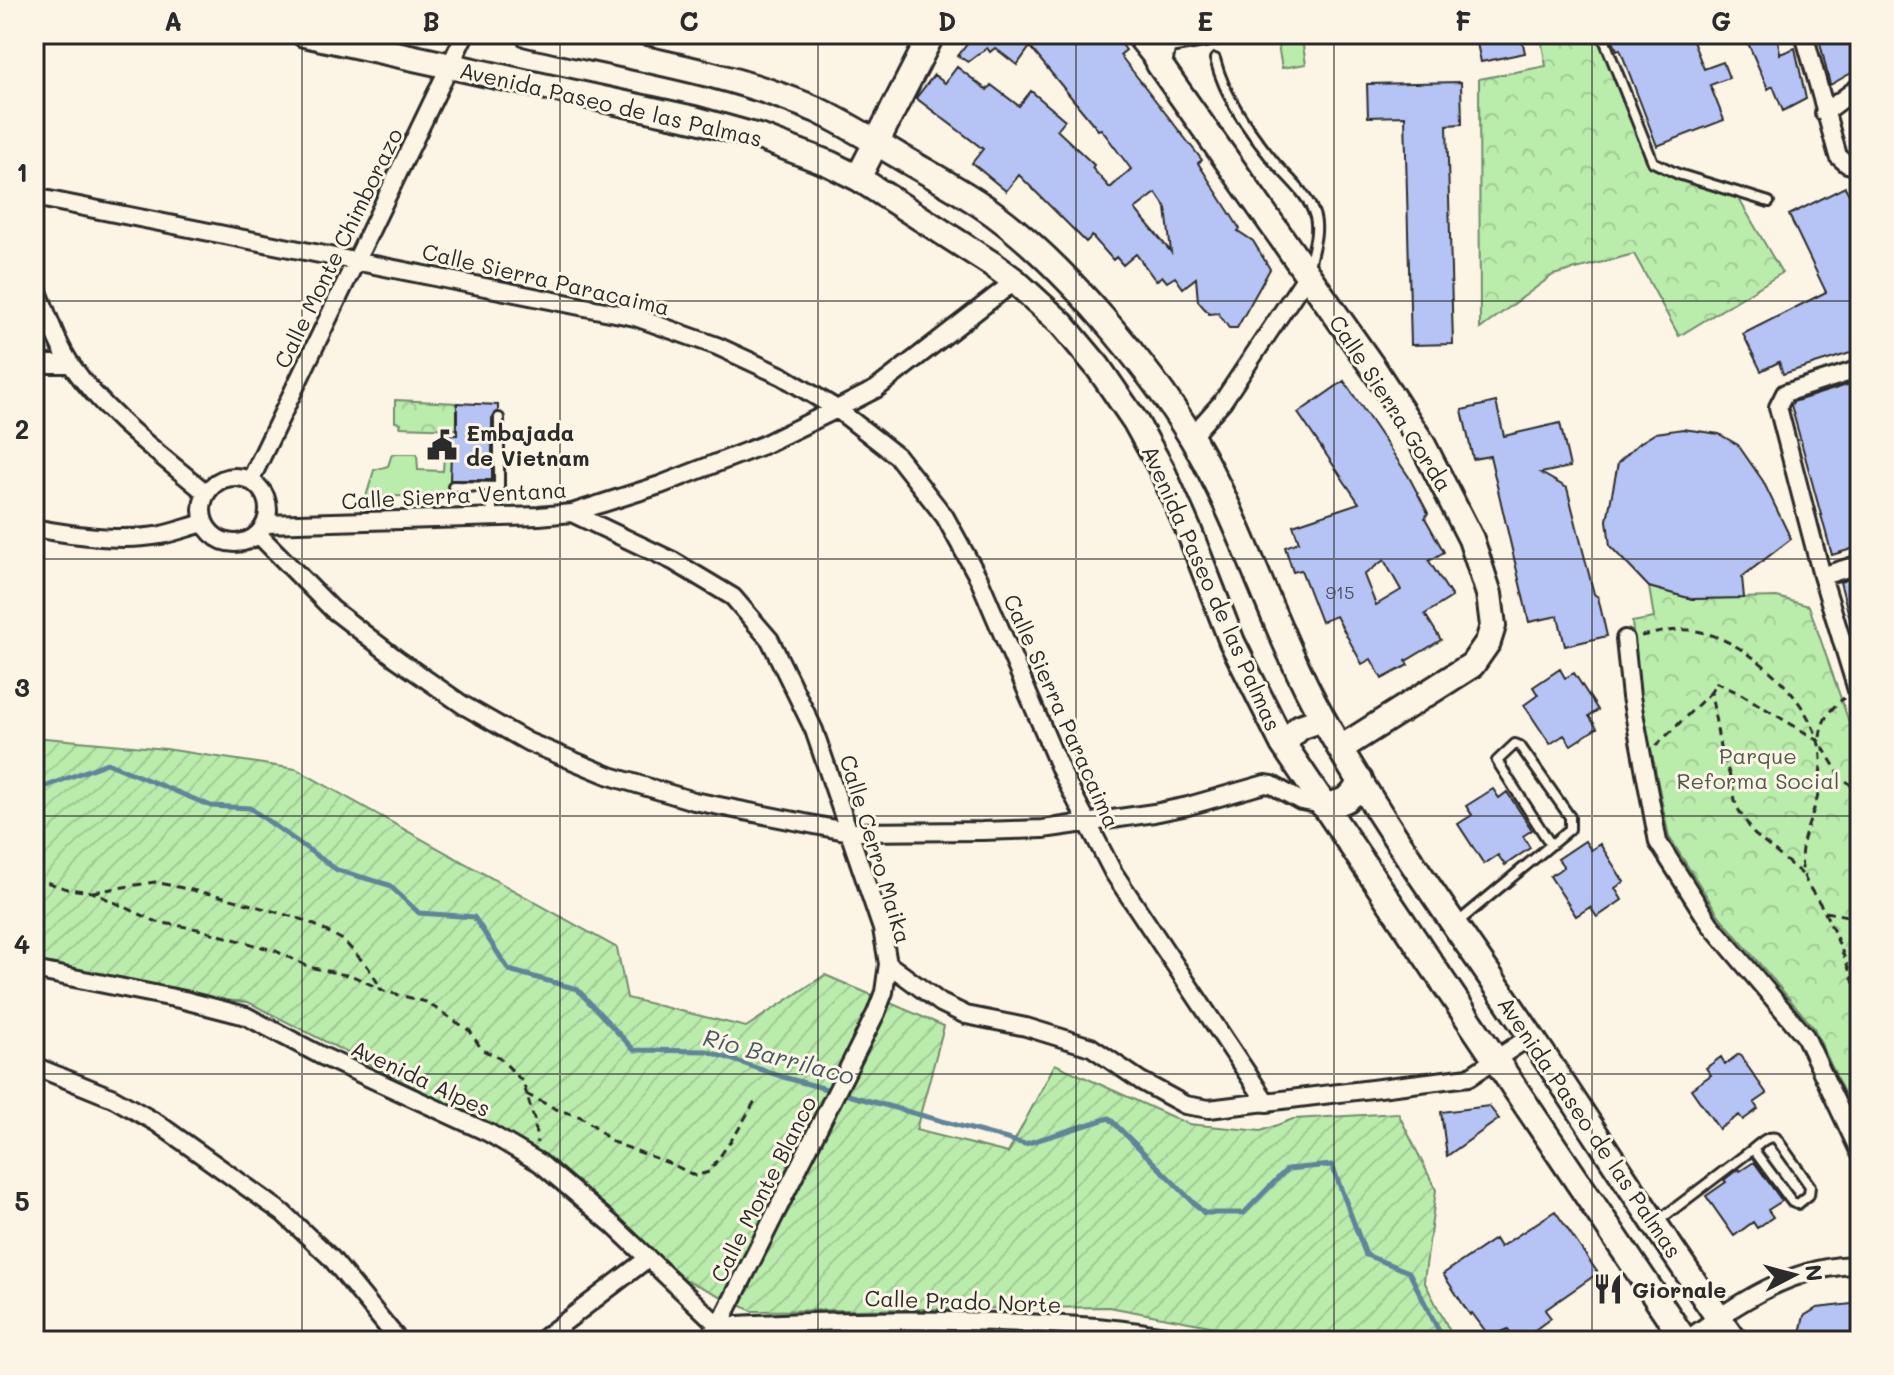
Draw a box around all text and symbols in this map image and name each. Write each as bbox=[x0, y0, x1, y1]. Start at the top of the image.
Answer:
text: A bbox=[164, 4, 182, 38]
text: B bbox=[422, 4, 440, 38]
text: C bbox=[679, 4, 699, 38]
text: D bbox=[938, 4, 956, 38]
text: E bbox=[1197, 4, 1213, 38]
text: F bbox=[1455, 4, 1471, 38]
text: G bbox=[1711, 4, 1731, 38]
street label: Avenida Paseo de las Palmas bbox=[457, 55, 765, 153]
street label: Calle Monte Chimborazo bbox=[267, 123, 409, 373]
text: 1 bbox=[16, 155, 28, 189]
street label: Calle Sierra Paracaima bbox=[419, 236, 673, 322]
street label: Calle Sierra Gorda bbox=[1323, 309, 1459, 497]
text: 2 bbox=[15, 412, 29, 446]
place label: Embajada de Vietnam bbox=[466, 418, 589, 472]
public building icon: Embajada de Vietnam bbox=[425, 428, 459, 462]
street label: Avenida Paseo de las Palmas bbox=[1136, 441, 1288, 735]
street label: Calle Sierra Ventana bbox=[340, 475, 568, 515]
house number: 915 bbox=[1325, 580, 1355, 604]
street label: Calle Sierra Paracaima bbox=[997, 589, 1127, 833]
text: 3 bbox=[14, 670, 30, 704]
park label: Parque Reforma Social bbox=[1677, 741, 1839, 795]
street label: Calle Cerro Maika bbox=[833, 751, 919, 947]
text: 4 bbox=[14, 927, 30, 961]
street label: Avenida Paseo de las Palmas bbox=[1491, 991, 1689, 1263]
water label: Río Barrilaco bbox=[700, 1021, 858, 1091]
street label: Avenida Alpes bbox=[347, 1033, 495, 1123]
street label: Calle Monte Blanco bbox=[703, 1091, 823, 1287]
text: 5 bbox=[14, 1184, 30, 1218]
north arrow bbox=[1754, 1235, 1834, 1315]
text: N bbox=[1799, 1263, 1830, 1283]
restaurant icon: Giornale bbox=[1591, 1272, 1625, 1306]
place label: Giornale bbox=[1632, 1275, 1726, 1304]
street label: Calle Prado Norte bbox=[864, 1283, 1062, 1319]

